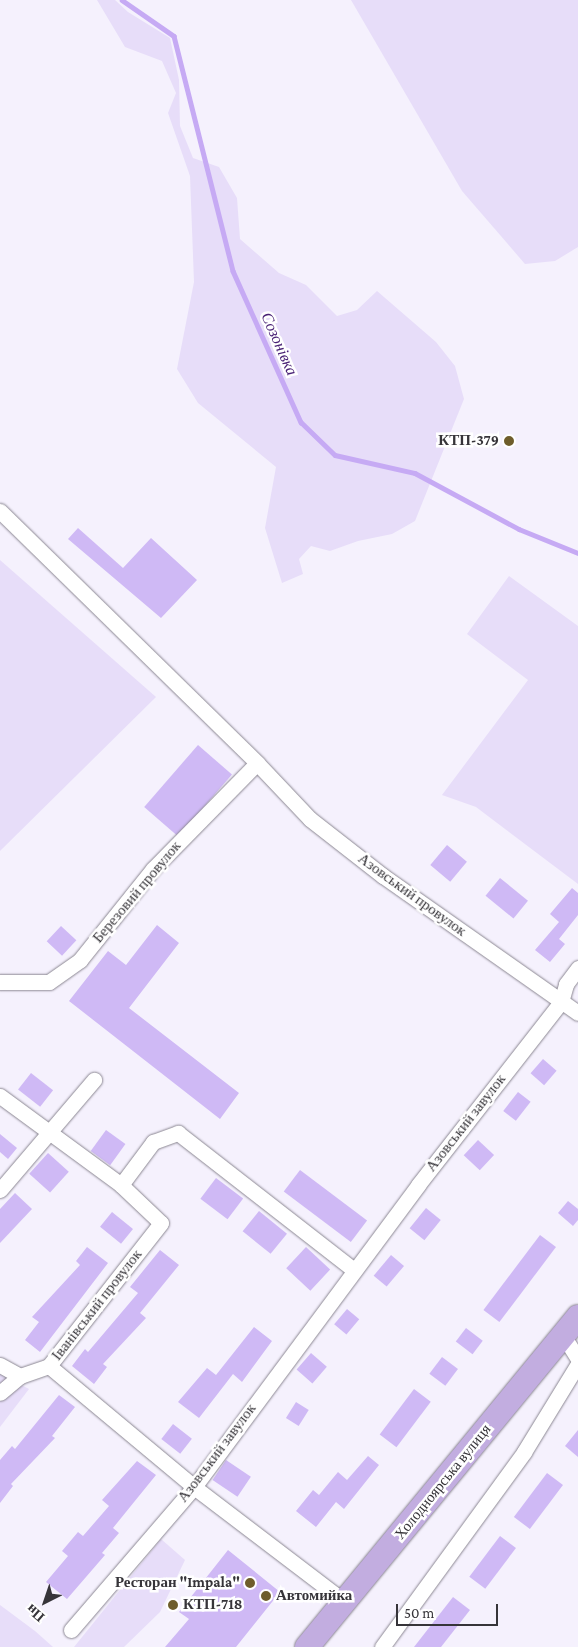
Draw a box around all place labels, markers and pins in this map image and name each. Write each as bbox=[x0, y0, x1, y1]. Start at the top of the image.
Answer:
place label: КТП-379 bbox=[438, 432, 499, 450]
marker: КТП-379 bbox=[503, 435, 515, 447]
place label: Ресторан "Impala" bbox=[115, 1574, 240, 1592]
marker: Ресторан "Impala" bbox=[244, 1577, 256, 1589]
place label: Автомийка bbox=[276, 1587, 352, 1605]
marker: Автомийка bbox=[260, 1590, 272, 1602]
place label: КТП-718 bbox=[183, 1596, 243, 1614]
marker: КТП-718 bbox=[167, 1599, 179, 1611]

